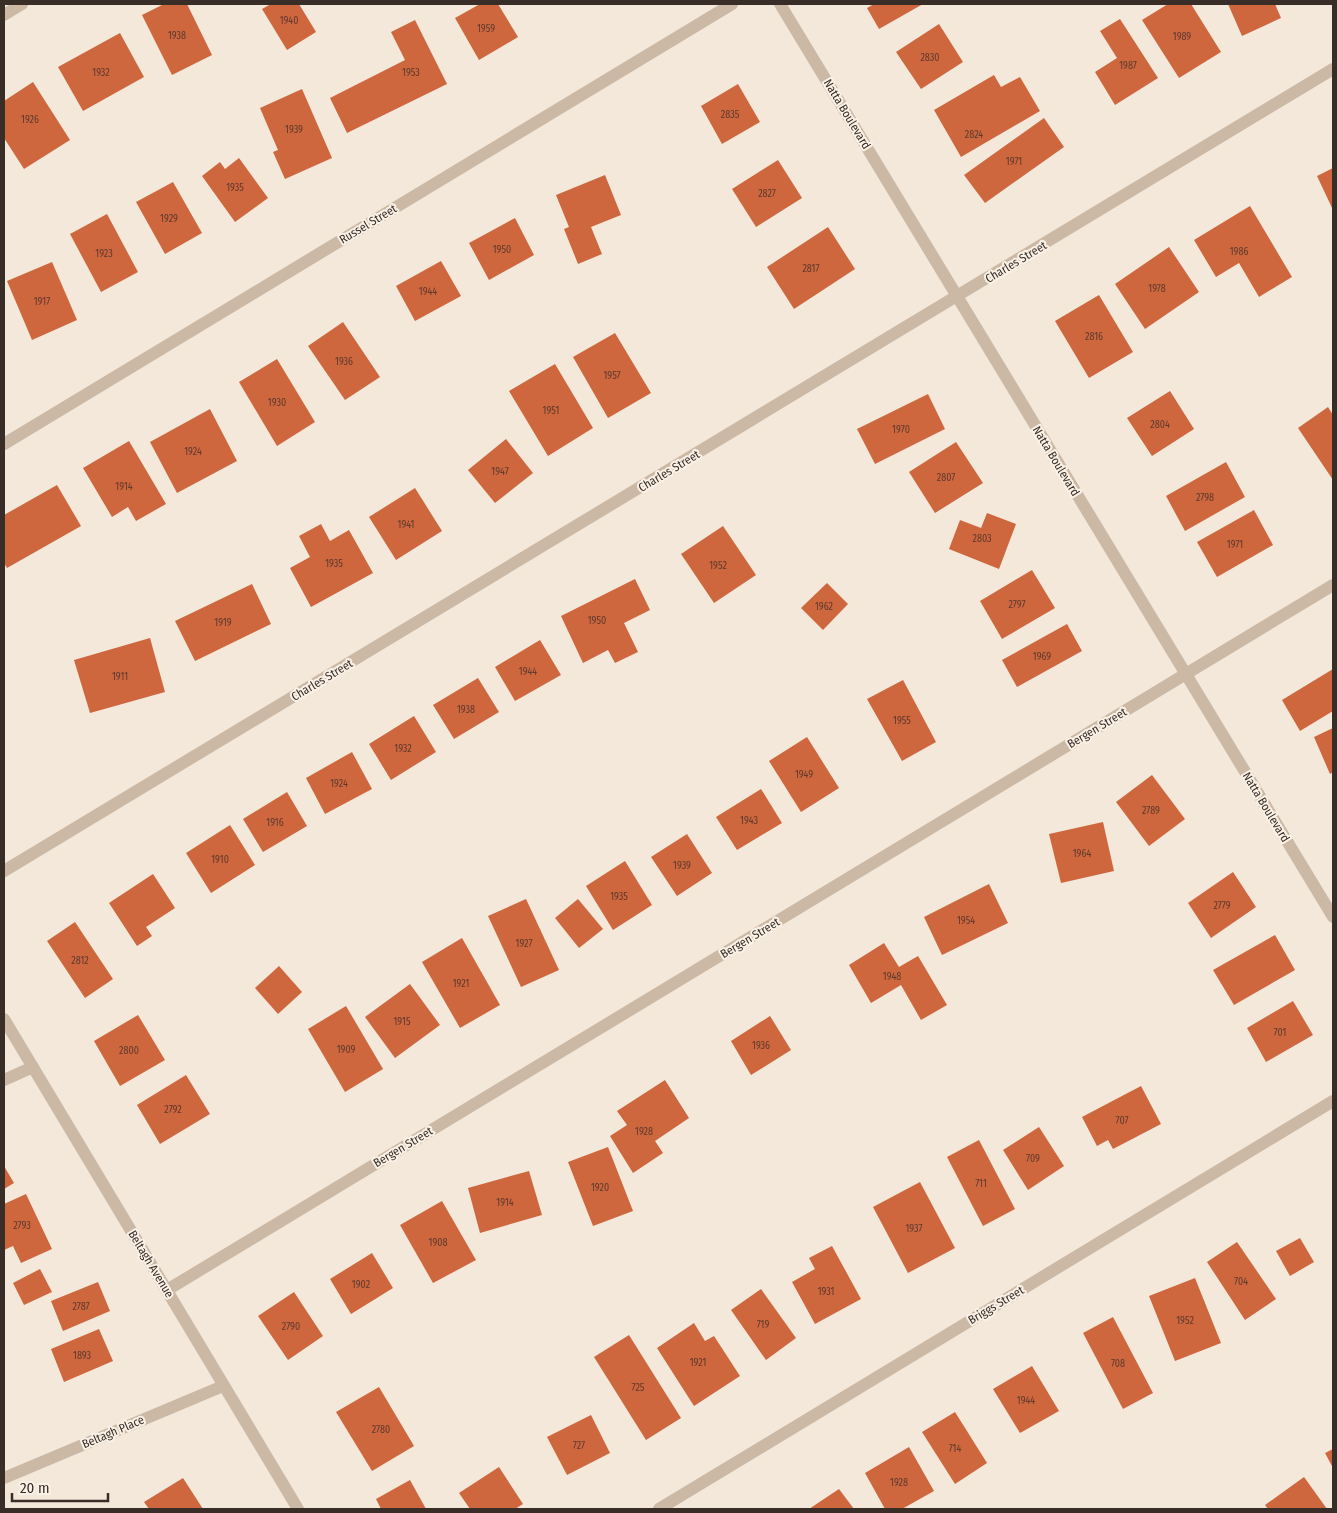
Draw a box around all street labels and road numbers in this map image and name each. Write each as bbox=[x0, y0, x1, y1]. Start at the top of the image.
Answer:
street label: Natta Boulevard bbox=[821, 76, 873, 152]
street label: Russel Street bbox=[337, 201, 399, 247]
street label: Charles Street bbox=[983, 238, 1049, 286]
street label: Natta Boulevard bbox=[1030, 423, 1082, 499]
street label: Charles Street bbox=[636, 447, 702, 495]
street label: Charles Street bbox=[289, 656, 355, 704]
street label: Bergen Street bbox=[1065, 705, 1129, 751]
street label: Natta Boulevard bbox=[1240, 769, 1292, 845]
street label: Bergen Street bbox=[718, 915, 782, 961]
street label: Bergen Street bbox=[371, 1124, 435, 1170]
street label: Beltagh Avenue bbox=[125, 1228, 177, 1300]
street label: Briggs Street bbox=[966, 1283, 1026, 1327]
street label: Beltagh Place bbox=[80, 1413, 146, 1451]

